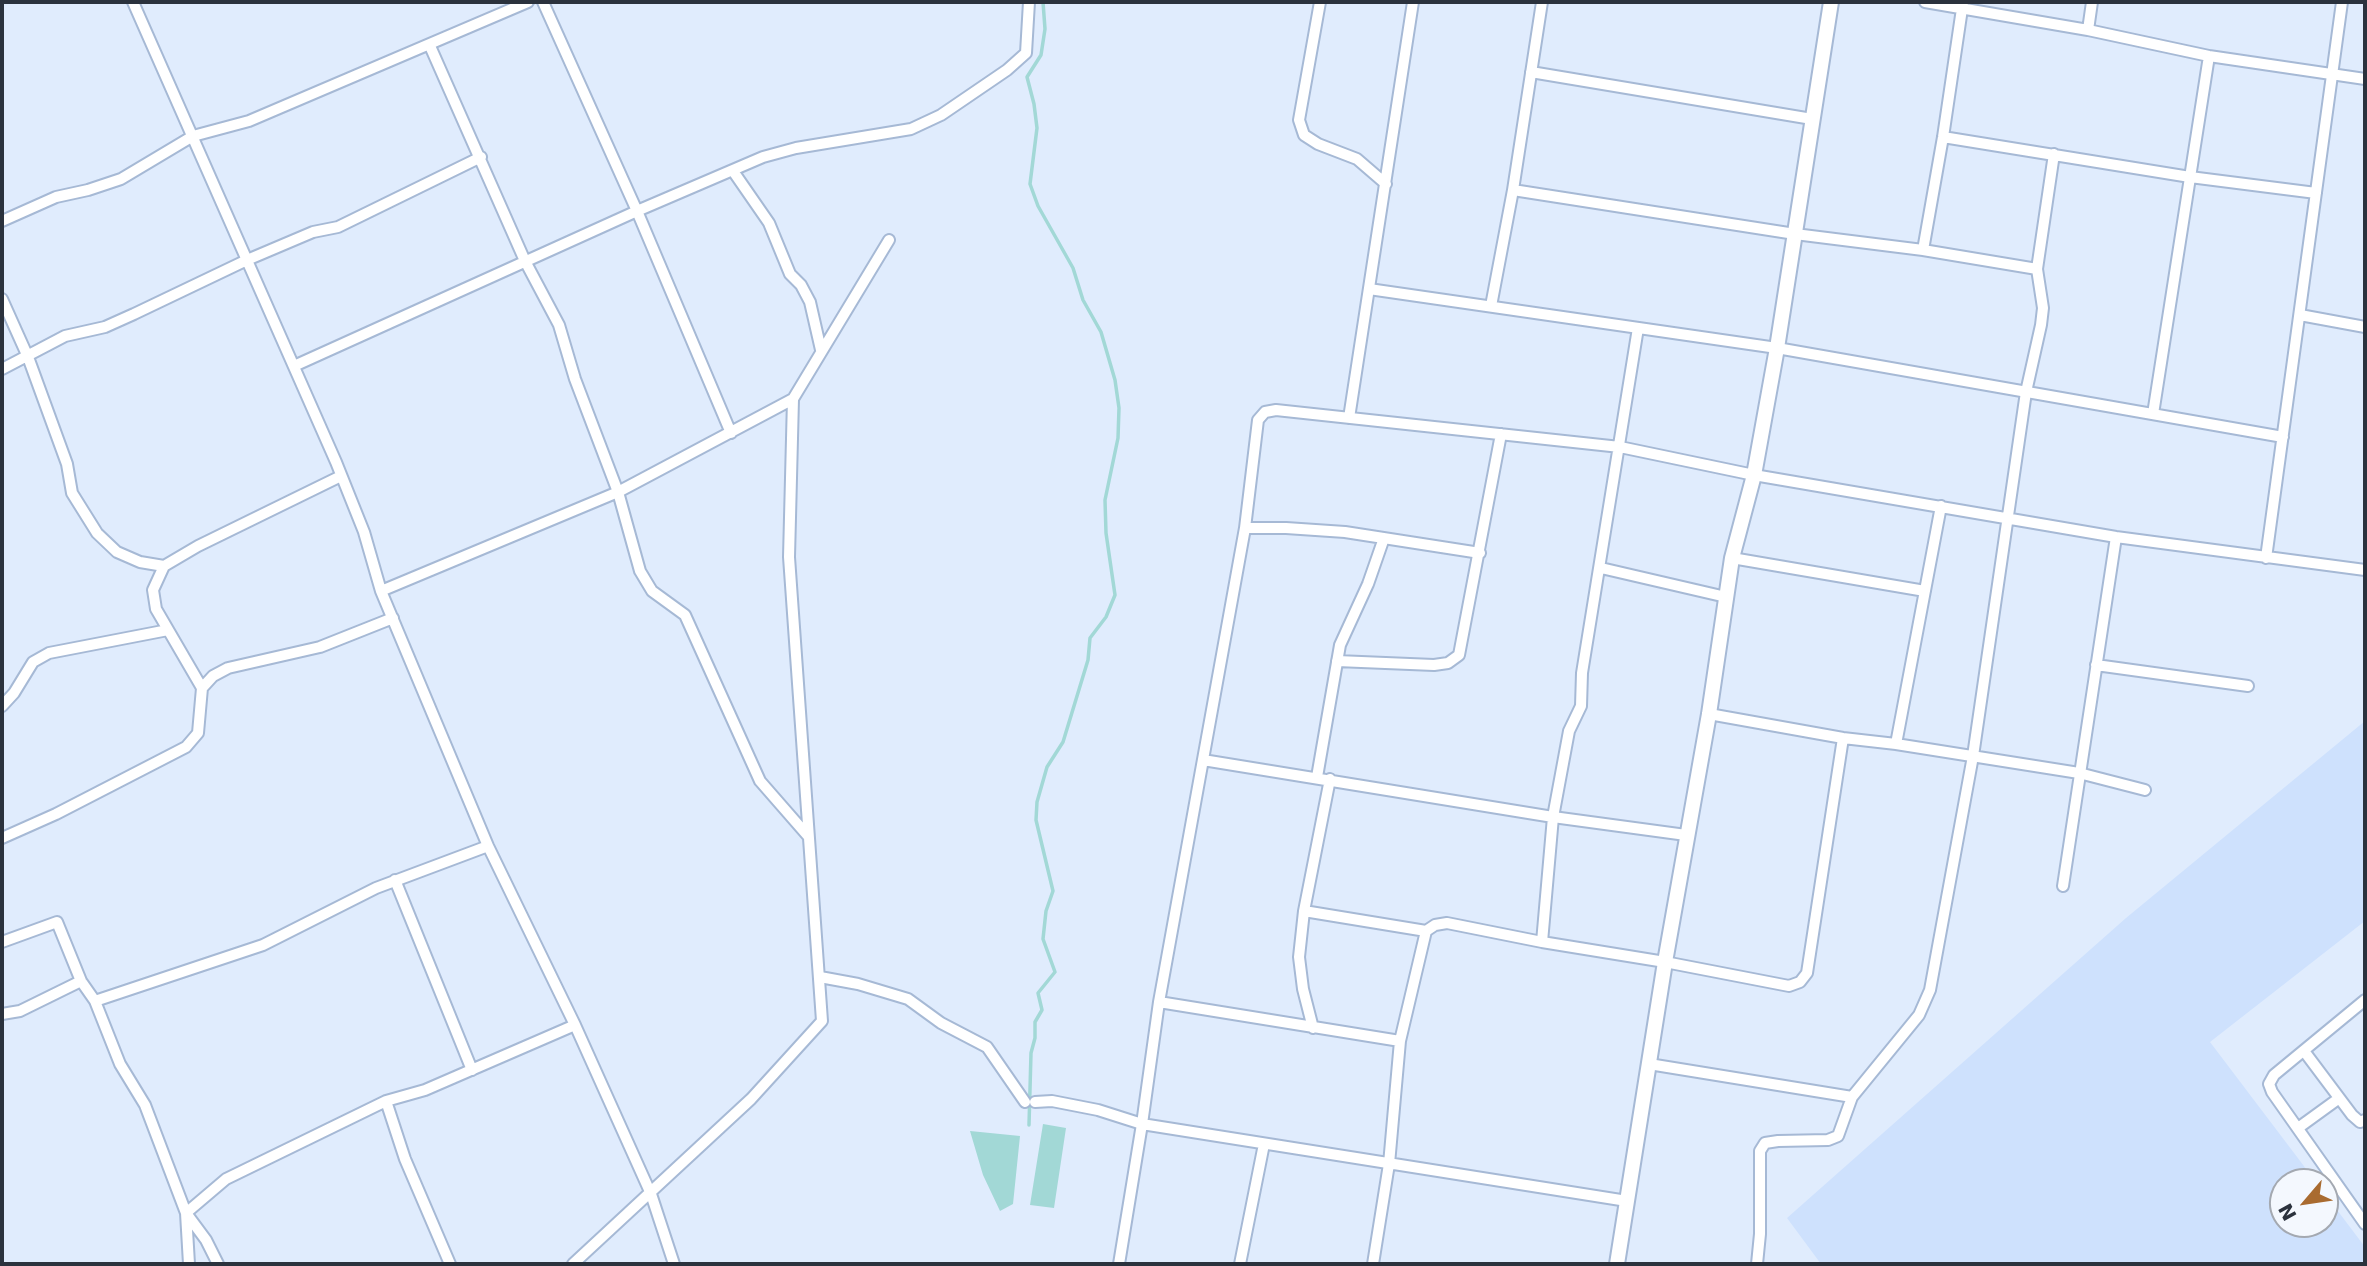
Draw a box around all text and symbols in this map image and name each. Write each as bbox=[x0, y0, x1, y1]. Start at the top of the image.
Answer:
north arrow bbox=[2269, 1168, 2339, 1238]
text: N bbox=[2274, 1200, 2301, 1225]

